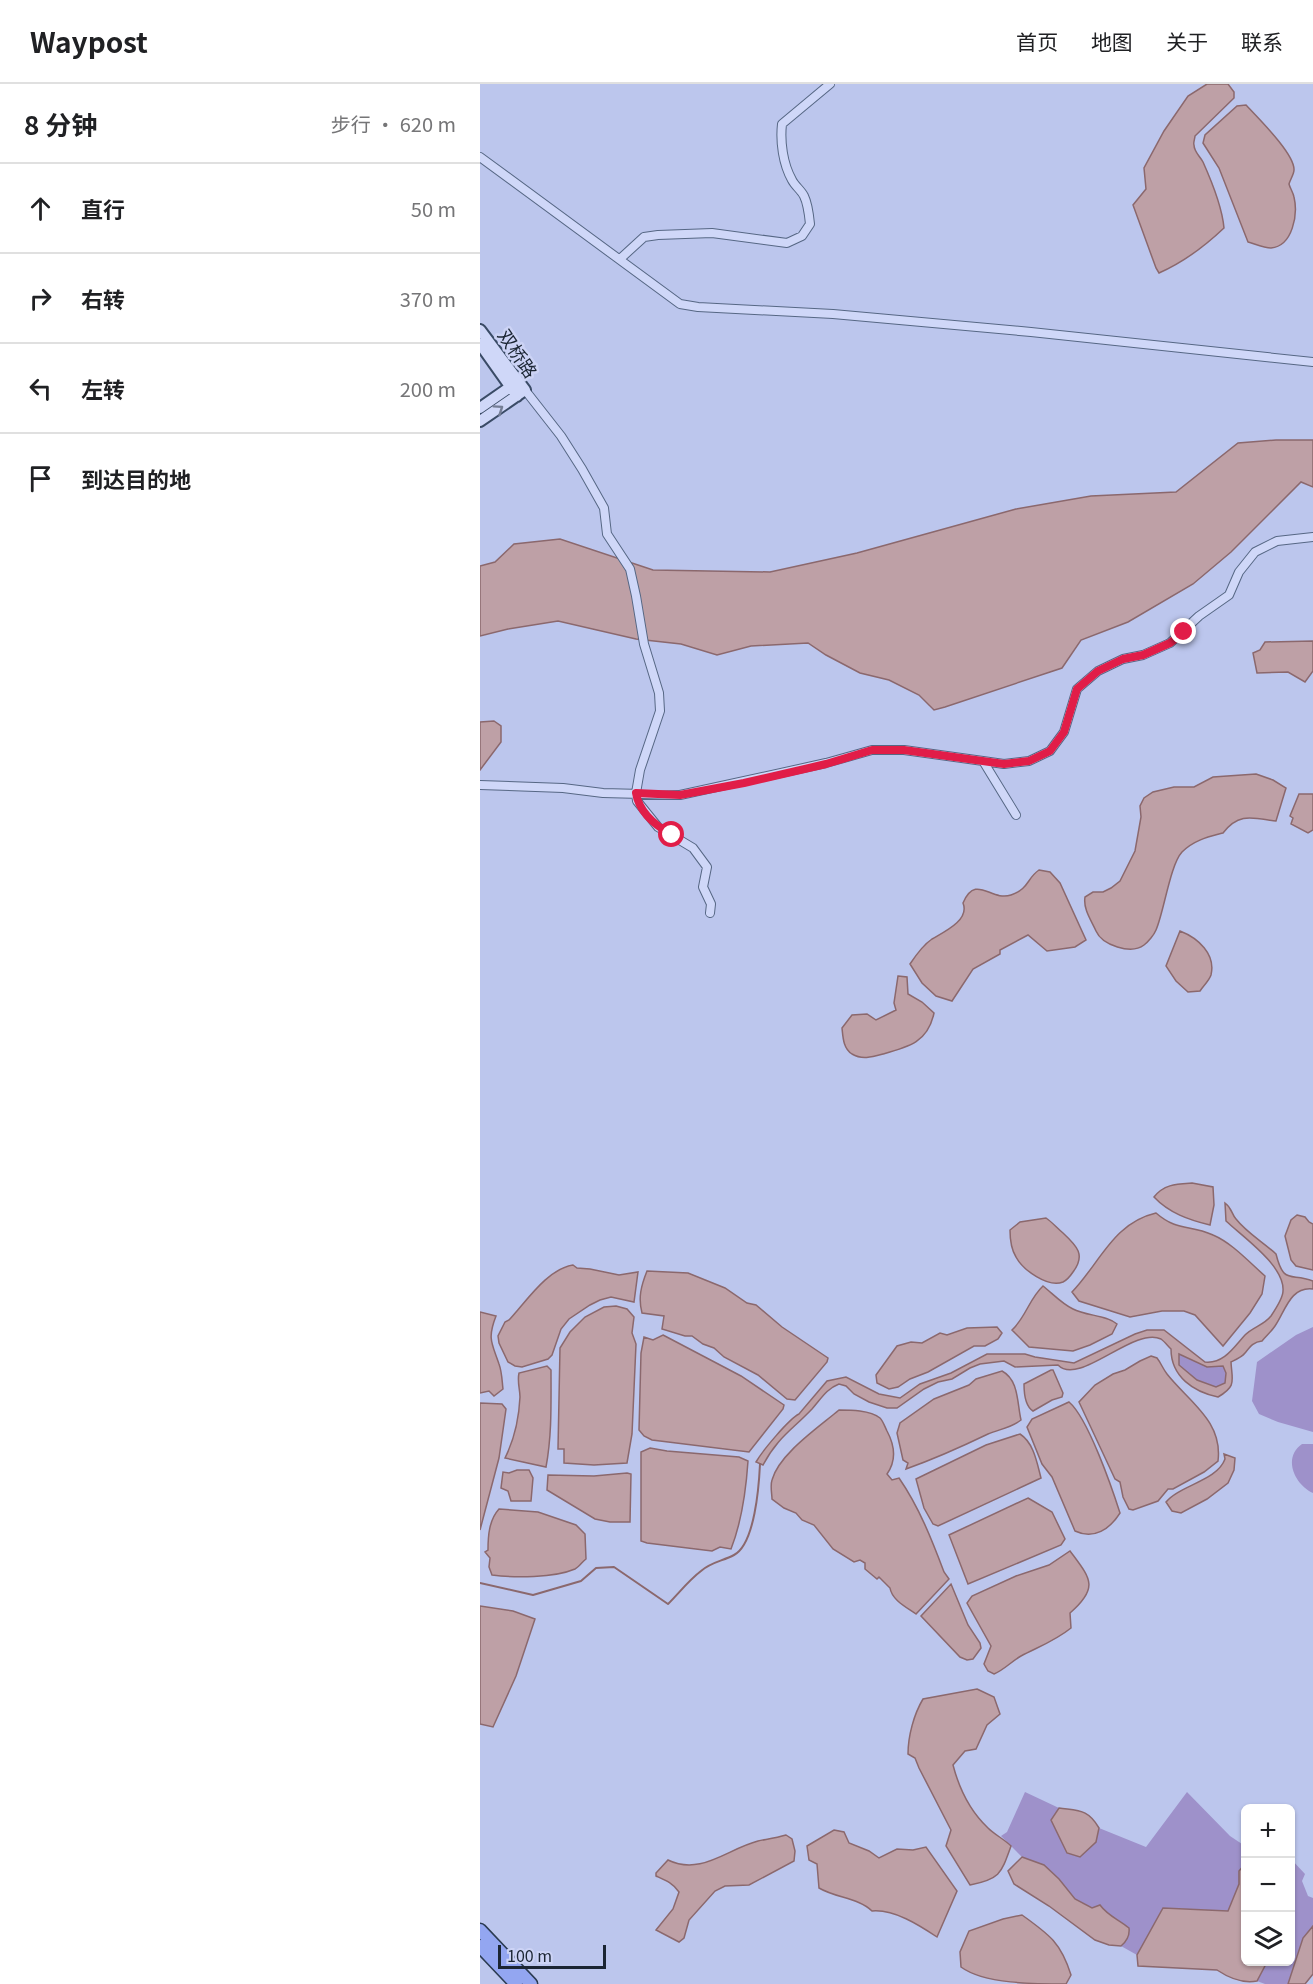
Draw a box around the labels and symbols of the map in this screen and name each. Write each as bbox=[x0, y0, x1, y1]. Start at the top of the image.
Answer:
street label: 双桥路 bbox=[493, 323, 545, 383]
one-way arrow bbox=[492, 405, 503, 416]
route end bbox=[1170, 618, 1196, 644]
route start bbox=[658, 821, 684, 847]
scale bar bbox=[498, 1942, 606, 1970]

